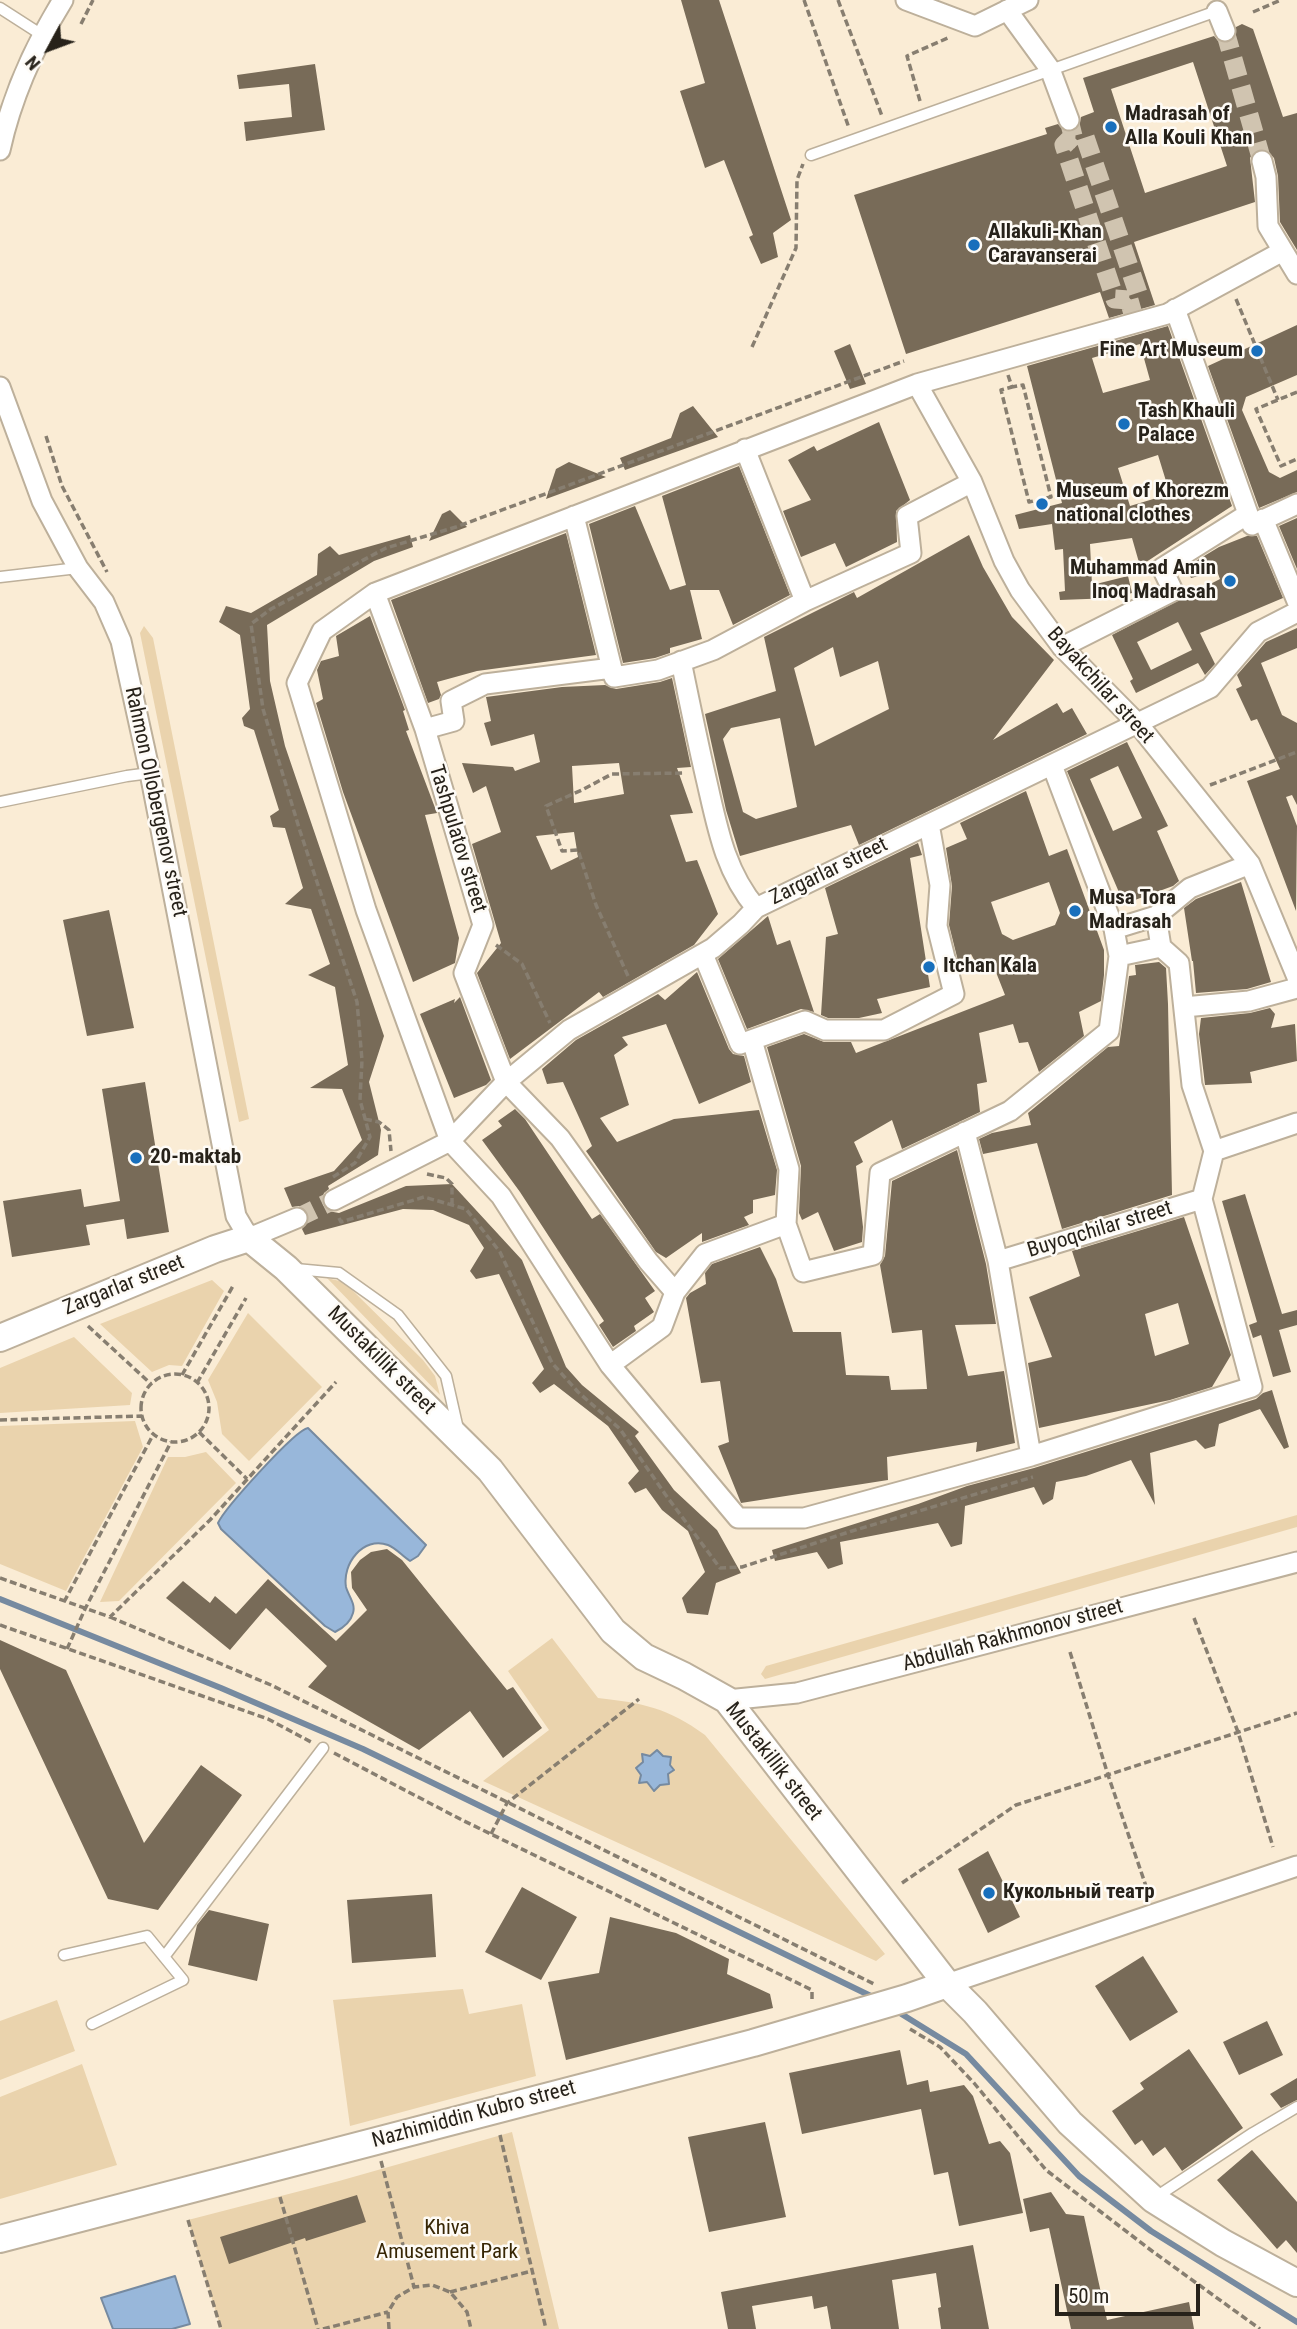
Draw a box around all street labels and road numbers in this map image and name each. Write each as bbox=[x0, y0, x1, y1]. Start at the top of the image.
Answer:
street label: Bayakchilar street bbox=[1041, 623, 1159, 749]
street label: Rahmon Ollobergenov street bbox=[118, 685, 192, 919]
street label: Tashpulatov street bbox=[423, 762, 491, 916]
street label: Zargarlar street bbox=[766, 833, 892, 911]
street label: Buyoqchilar street bbox=[1025, 1196, 1175, 1264]
street label: Zargarlar street bbox=[60, 1250, 188, 1322]
street label: Mustakillik street bbox=[322, 1302, 440, 1420]
street label: Abdullah Rakhmonov street bbox=[900, 1594, 1126, 1678]
street label: Mustakillik street bbox=[719, 1698, 827, 1826]
street label: Nazhimiddin Kubro street bbox=[369, 2076, 579, 2154]

